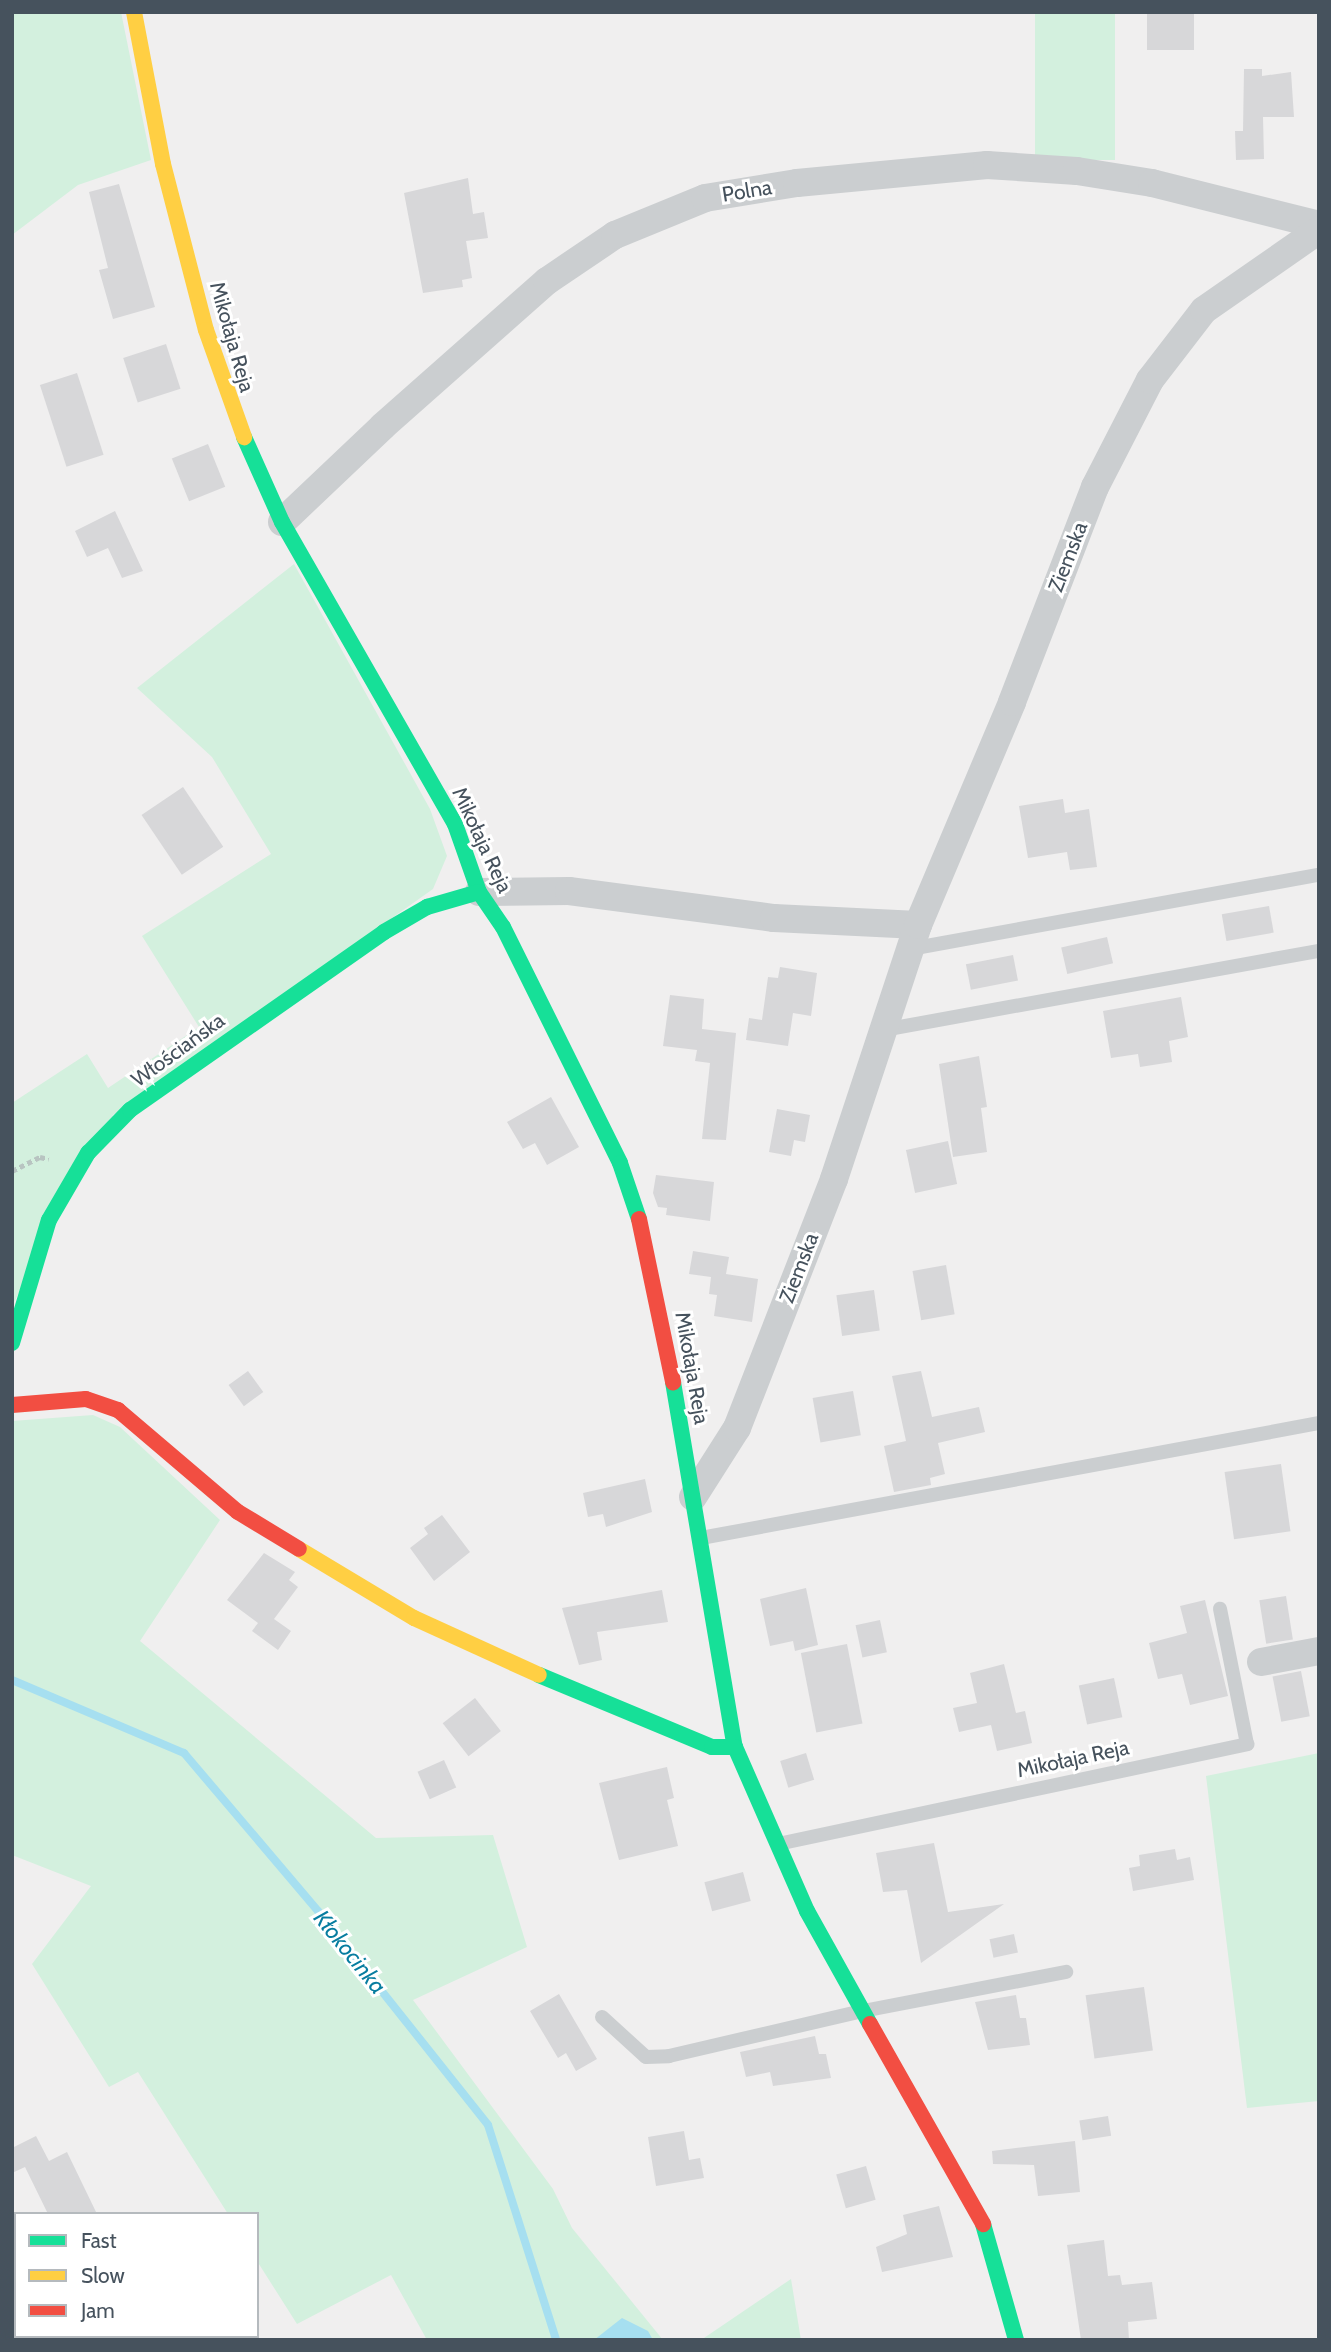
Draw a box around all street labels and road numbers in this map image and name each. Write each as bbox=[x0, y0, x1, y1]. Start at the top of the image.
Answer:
street label: Polna bbox=[720, 175, 774, 207]
street label: Mikołaja Reja bbox=[204, 279, 260, 395]
street label: Ziemska bbox=[1043, 518, 1093, 596]
street label: Mikołaja Reja bbox=[447, 783, 517, 897]
street label: Włościańska bbox=[127, 1008, 229, 1092]
street label: Ziemska bbox=[774, 1229, 824, 1307]
street label: Mikołaja Reja bbox=[670, 1310, 714, 1426]
street label: Mikołaja Reja bbox=[1015, 1735, 1131, 1783]

